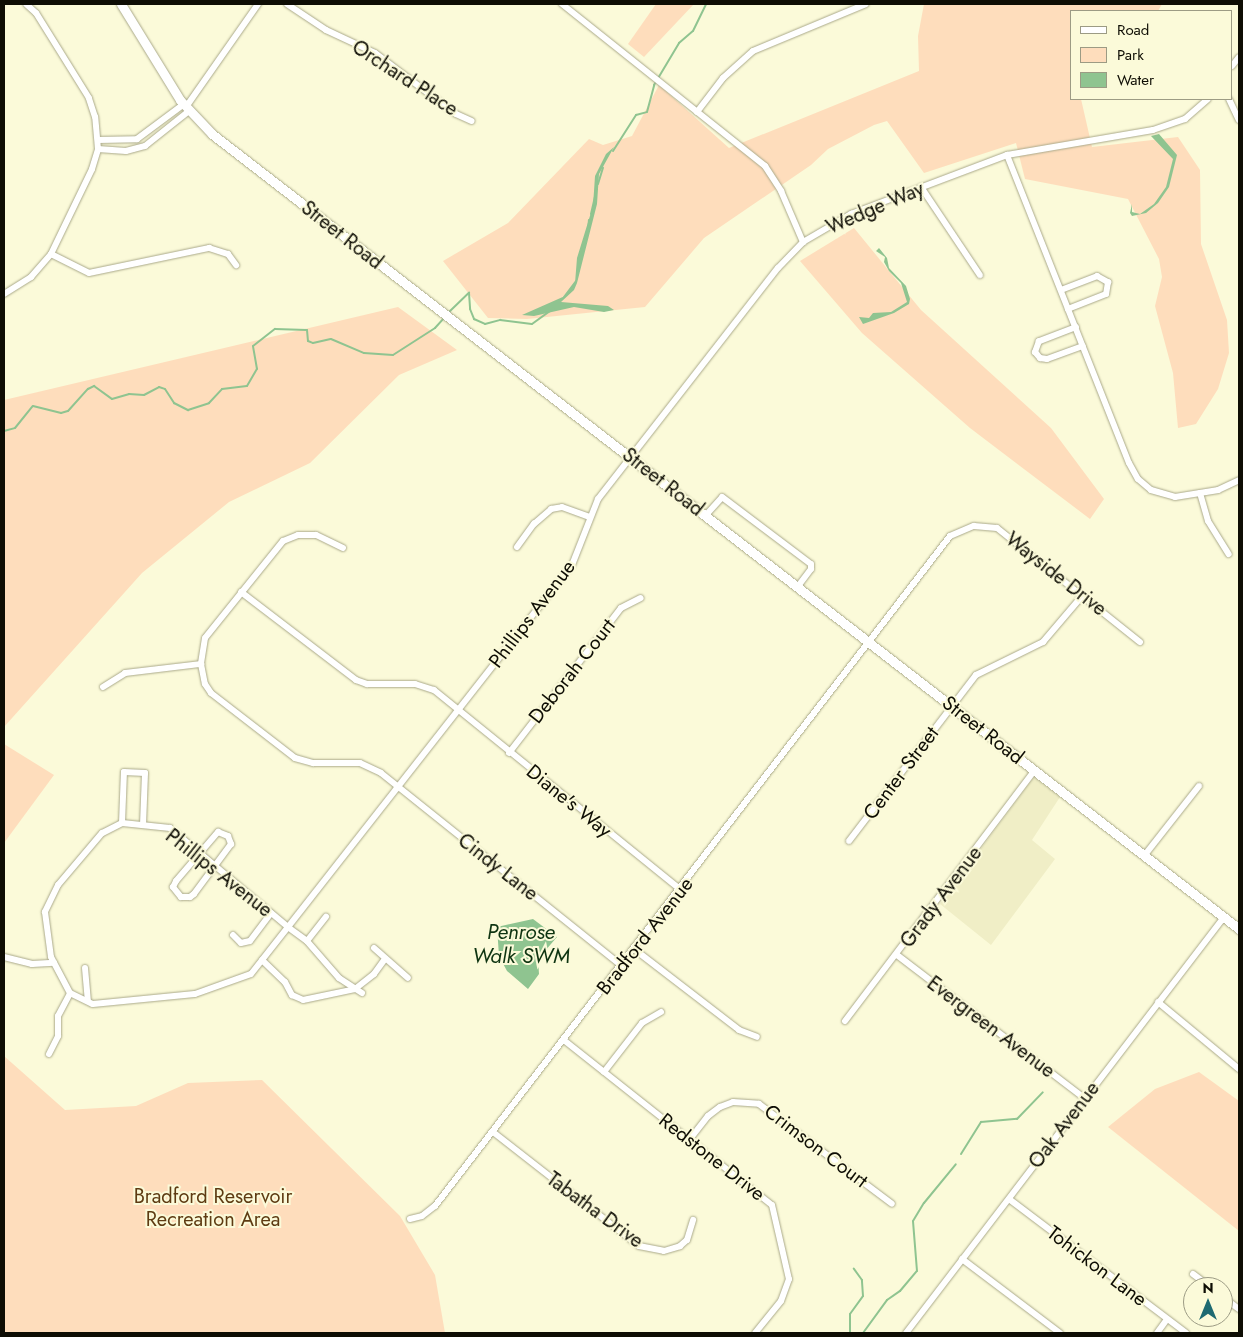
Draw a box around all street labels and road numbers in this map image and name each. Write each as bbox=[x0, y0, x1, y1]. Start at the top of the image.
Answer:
street label: Orchard Place bbox=[348, 35, 462, 121]
street label: Wedge Way bbox=[823, 177, 927, 239]
street label: Street Road bbox=[296, 196, 388, 274]
street label: Street Road bbox=[617, 443, 709, 521]
street label: Wayside Drive bbox=[1001, 527, 1111, 621]
street label: Phillips Avenue bbox=[484, 555, 580, 673]
street label: Deborah Court bbox=[524, 614, 620, 728]
street label: Street Road bbox=[937, 691, 1029, 769]
street label: Center Street bbox=[858, 722, 944, 824]
street label: Diane's Way bbox=[522, 759, 616, 843]
street label: Phillips Avenue bbox=[161, 824, 277, 922]
street label: Cindy Lane bbox=[453, 828, 543, 906]
street label: Grady Avenue bbox=[895, 842, 987, 952]
street label: Bradford Avenue bbox=[592, 873, 698, 999]
street label: Evergreen Avenue bbox=[922, 971, 1060, 1083]
street label: Oak Avenue bbox=[1024, 1077, 1104, 1173]
street label: Crimson Court bbox=[759, 1099, 873, 1193]
street label: Redstone Drive bbox=[654, 1108, 770, 1206]
street label: Tabatha Drive bbox=[542, 1167, 648, 1253]
street label: Tohickon Lane bbox=[1042, 1221, 1152, 1311]

